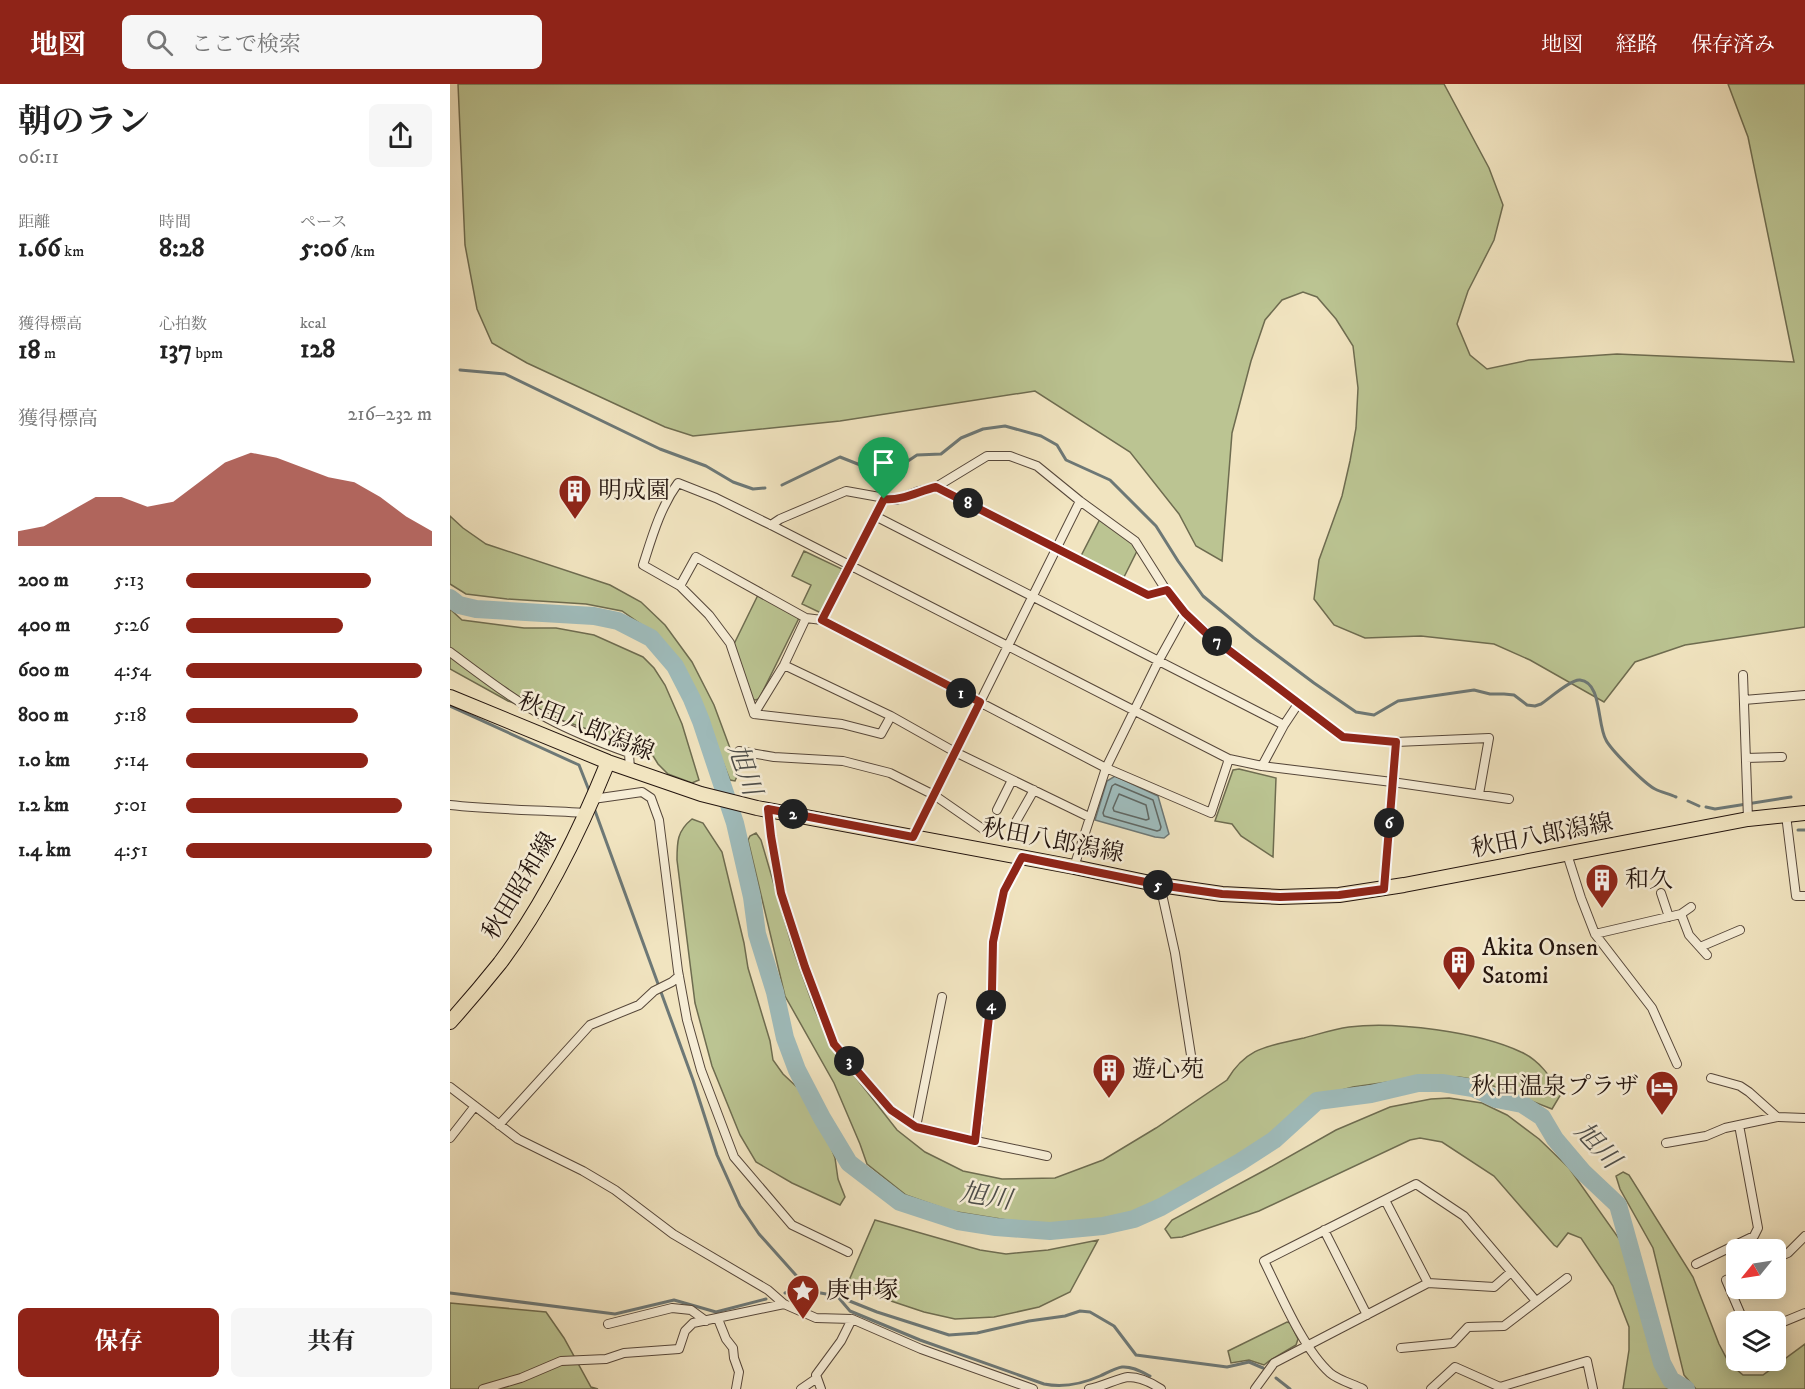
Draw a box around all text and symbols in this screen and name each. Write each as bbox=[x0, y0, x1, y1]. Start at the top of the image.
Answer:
search box bbox=[122, 15, 542, 69]
icon: search bbox=[143, 26, 176, 59]
text: 地図 bbox=[30, 28, 86, 63]
text: ここで検索 bbox=[191, 31, 301, 58]
text: 地図 bbox=[1541, 32, 1583, 58]
text: 経路 bbox=[1616, 32, 1658, 58]
text: 保存済み bbox=[1691, 32, 1775, 58]
text: 朝のラン bbox=[18, 102, 150, 143]
button: share bbox=[369, 104, 432, 167]
text: 06:11 bbox=[18, 145, 59, 170]
text: 距離 bbox=[18, 212, 50, 232]
text: 時間 bbox=[159, 212, 191, 232]
text: ペース bbox=[300, 212, 347, 232]
text: 1.66 bbox=[18, 232, 61, 265]
text: 8:28 bbox=[159, 232, 205, 265]
text: 5:06 bbox=[300, 232, 347, 265]
text: km bbox=[61, 241, 84, 261]
text: /km bbox=[347, 241, 375, 261]
text: kcal bbox=[300, 313, 326, 333]
text: 獲得標高 bbox=[18, 314, 82, 334]
text: 心拍数 bbox=[159, 314, 207, 334]
text: 128 bbox=[300, 333, 335, 366]
text: 18 bbox=[18, 334, 41, 367]
text: 137 bbox=[159, 334, 192, 367]
text: m bbox=[41, 343, 56, 363]
text: bpm bbox=[192, 343, 223, 363]
text: 216–232 m bbox=[348, 402, 432, 427]
text: 獲得標高 bbox=[18, 407, 98, 432]
pin bbox=[858, 437, 909, 499]
icon: arrive bbox=[867, 446, 900, 479]
building icon: 明成園 bbox=[557, 473, 593, 520]
place label: 明成園 bbox=[598, 476, 670, 506]
pin: 8 bbox=[953, 488, 983, 518]
text: 8 bbox=[964, 493, 972, 513]
text: 200 m bbox=[18, 568, 69, 593]
text: 5:13 bbox=[114, 568, 144, 593]
text: 400 m bbox=[18, 613, 70, 638]
text: 5:26 bbox=[114, 613, 149, 638]
pin: 7 bbox=[1202, 626, 1232, 656]
text: 7 bbox=[1213, 631, 1221, 651]
text: 600 m bbox=[18, 658, 69, 683]
text: 4:54 bbox=[114, 658, 151, 683]
pin: 1 bbox=[946, 678, 976, 708]
text: 1 bbox=[958, 683, 964, 703]
street label: 秋田八郎潟線 bbox=[514, 686, 658, 768]
text: 800 m bbox=[18, 703, 69, 728]
text: 5:18 bbox=[114, 703, 147, 728]
water label: 旭川 bbox=[720, 740, 769, 803]
text: 1.0 km bbox=[18, 748, 70, 773]
text: 5:14 bbox=[114, 748, 148, 773]
text: 1.2 km bbox=[18, 793, 69, 818]
text: 5:01 bbox=[114, 793, 147, 818]
pin: 2 bbox=[778, 799, 808, 829]
text: 2 bbox=[789, 804, 797, 824]
pin: 6 bbox=[1374, 808, 1404, 838]
street label: 秋田八郎潟線 bbox=[1468, 808, 1616, 864]
street label: 秋田八郎潟線 bbox=[979, 813, 1127, 869]
text: 6 bbox=[1385, 813, 1393, 833]
street label: 秋田昭和線 bbox=[476, 827, 564, 945]
text: 1.4 km bbox=[18, 838, 71, 863]
text: 4:51 bbox=[114, 838, 148, 863]
building icon: 和久 bbox=[1584, 862, 1620, 909]
place label: 和久 bbox=[1625, 865, 1673, 895]
pin: 5 bbox=[1143, 870, 1173, 900]
text: 5 bbox=[1154, 875, 1162, 895]
place label: Akita Onsen Satomi bbox=[1482, 933, 1599, 991]
building icon: Akita Onsen Satomi bbox=[1441, 944, 1477, 991]
pin: 4 bbox=[976, 990, 1006, 1020]
text: 4 bbox=[986, 995, 996, 1015]
pin: 3 bbox=[834, 1046, 864, 1076]
text: 3 bbox=[846, 1051, 852, 1071]
building icon: 遊心苑 bbox=[1091, 1052, 1127, 1099]
place label: 遊心苑 bbox=[1132, 1055, 1204, 1085]
hotel icon: 秋田温泉プラザ bbox=[1644, 1069, 1680, 1116]
place label: 秋田温泉プラザ bbox=[1471, 1072, 1639, 1102]
water label: 旭川 bbox=[1567, 1116, 1629, 1178]
water label: 旭川 bbox=[958, 1177, 1017, 1218]
north arrow bbox=[1726, 1239, 1786, 1299]
map controls bbox=[1726, 1239, 1786, 1371]
place icon: 庚申塚 bbox=[785, 1273, 821, 1320]
place label: 庚申塚 bbox=[826, 1276, 898, 1306]
button: 保存 bbox=[18, 1308, 219, 1377]
button: 共有 bbox=[231, 1308, 432, 1377]
button: layers bbox=[1726, 1311, 1786, 1371]

